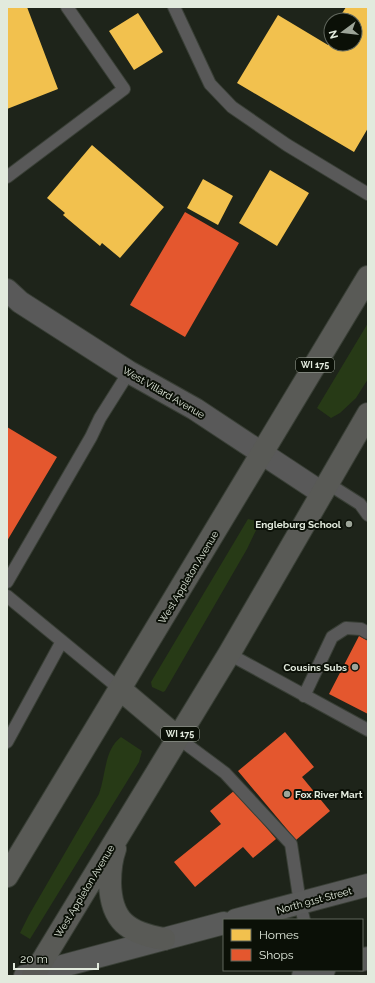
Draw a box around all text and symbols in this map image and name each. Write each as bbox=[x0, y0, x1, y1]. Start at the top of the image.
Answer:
north arrow bbox=[323, 12, 363, 52]
text: N bbox=[326, 29, 341, 40]
road number: WI 175 bbox=[296, 358, 334, 372]
street label: West Villard Avenue bbox=[121, 364, 207, 420]
place label: Engleburg School bbox=[255, 519, 342, 530]
marker: Engleburg School bbox=[344, 519, 354, 529]
street label: West Appleton Avenue bbox=[156, 529, 221, 626]
place label: Cousins Subs bbox=[283, 662, 347, 673]
marker: Cousins Subs bbox=[350, 662, 360, 672]
road number: WI 175 bbox=[161, 727, 199, 741]
marker: Fox River Mart bbox=[282, 789, 292, 799]
place label: Fox River Mart bbox=[295, 789, 363, 800]
street label: West Appleton Avenue bbox=[52, 843, 117, 940]
street label: North 91st Street bbox=[275, 885, 354, 916]
legend bbox=[223, 919, 363, 971]
text: Homes bbox=[259, 928, 299, 942]
scale bar bbox=[14, 945, 98, 971]
text: Shops bbox=[259, 948, 294, 962]
text: 20 m bbox=[20, 952, 48, 966]

